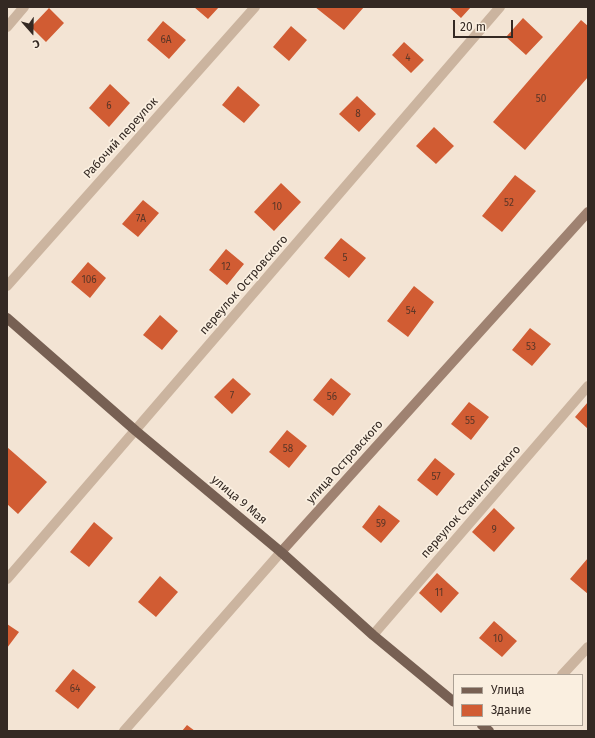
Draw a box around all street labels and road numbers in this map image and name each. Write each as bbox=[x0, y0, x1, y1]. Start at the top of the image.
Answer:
street label: Рабочий переулок bbox=[81, 94, 161, 182]
street label: переулок Островского bbox=[197, 232, 291, 338]
street label: улица Островского bbox=[304, 417, 386, 507]
street label: переулок Станиславского bbox=[418, 443, 524, 561]
street label: улица 9 Мая bbox=[208, 472, 270, 528]

